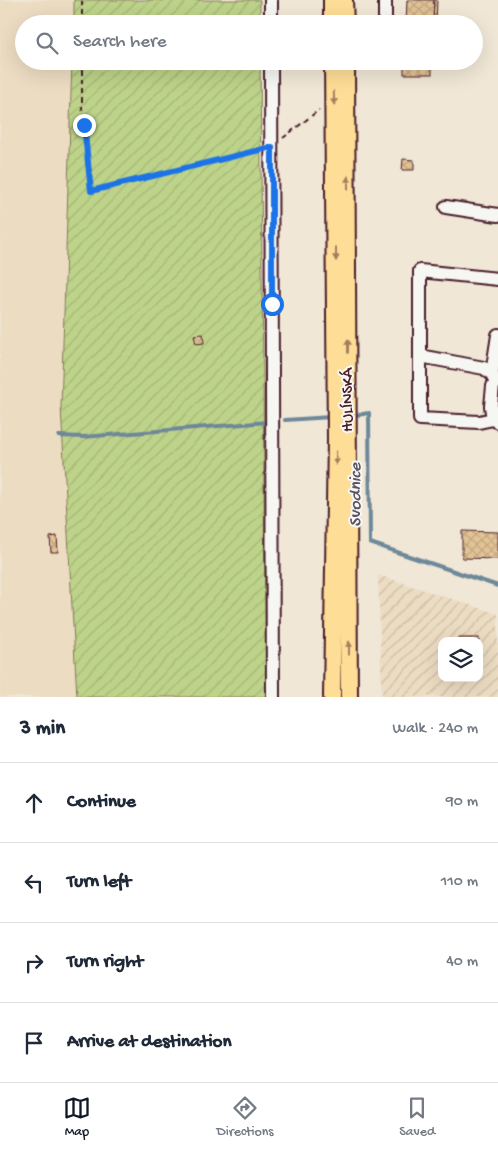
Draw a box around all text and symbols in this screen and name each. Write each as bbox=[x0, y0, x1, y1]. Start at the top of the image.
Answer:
search box bbox=[15, 15, 483, 70]
icon: search bbox=[33, 29, 61, 57]
text: Search here bbox=[73, 31, 167, 54]
one-way arrow bbox=[331, 91, 339, 107]
route end bbox=[73, 114, 96, 137]
one-way arrow bbox=[344, 175, 352, 191]
one-way arrow bbox=[332, 247, 340, 263]
route start bbox=[261, 293, 284, 316]
one-way arrow bbox=[344, 338, 352, 354]
street label: HULÍNSKÁ bbox=[339, 366, 359, 432]
one-way arrow bbox=[332, 451, 340, 467]
water label: Svodnice bbox=[346, 462, 367, 527]
map controls bbox=[438, 637, 483, 682]
button: layers bbox=[438, 637, 483, 682]
one-way arrow bbox=[345, 640, 353, 656]
text: 3 min bbox=[20, 717, 65, 742]
text: Walk · 240 m bbox=[393, 720, 478, 739]
icon: ahead bbox=[20, 789, 48, 817]
text: Continue bbox=[67, 791, 136, 814]
text: 90 m bbox=[446, 793, 478, 812]
icon: left bbox=[20, 869, 48, 897]
text: Turn left bbox=[67, 871, 131, 894]
text: 110 m bbox=[441, 873, 478, 892]
icon: right bbox=[20, 949, 48, 977]
text: Turn right bbox=[67, 951, 143, 974]
text: 40 m bbox=[446, 953, 478, 972]
icon: arrive bbox=[20, 1029, 48, 1057]
text: Arrive at destination bbox=[67, 1031, 231, 1054]
tab: Map bbox=[63, 1094, 91, 1141]
tab: Directions bbox=[217, 1094, 274, 1141]
tab: Saved bbox=[399, 1094, 435, 1141]

